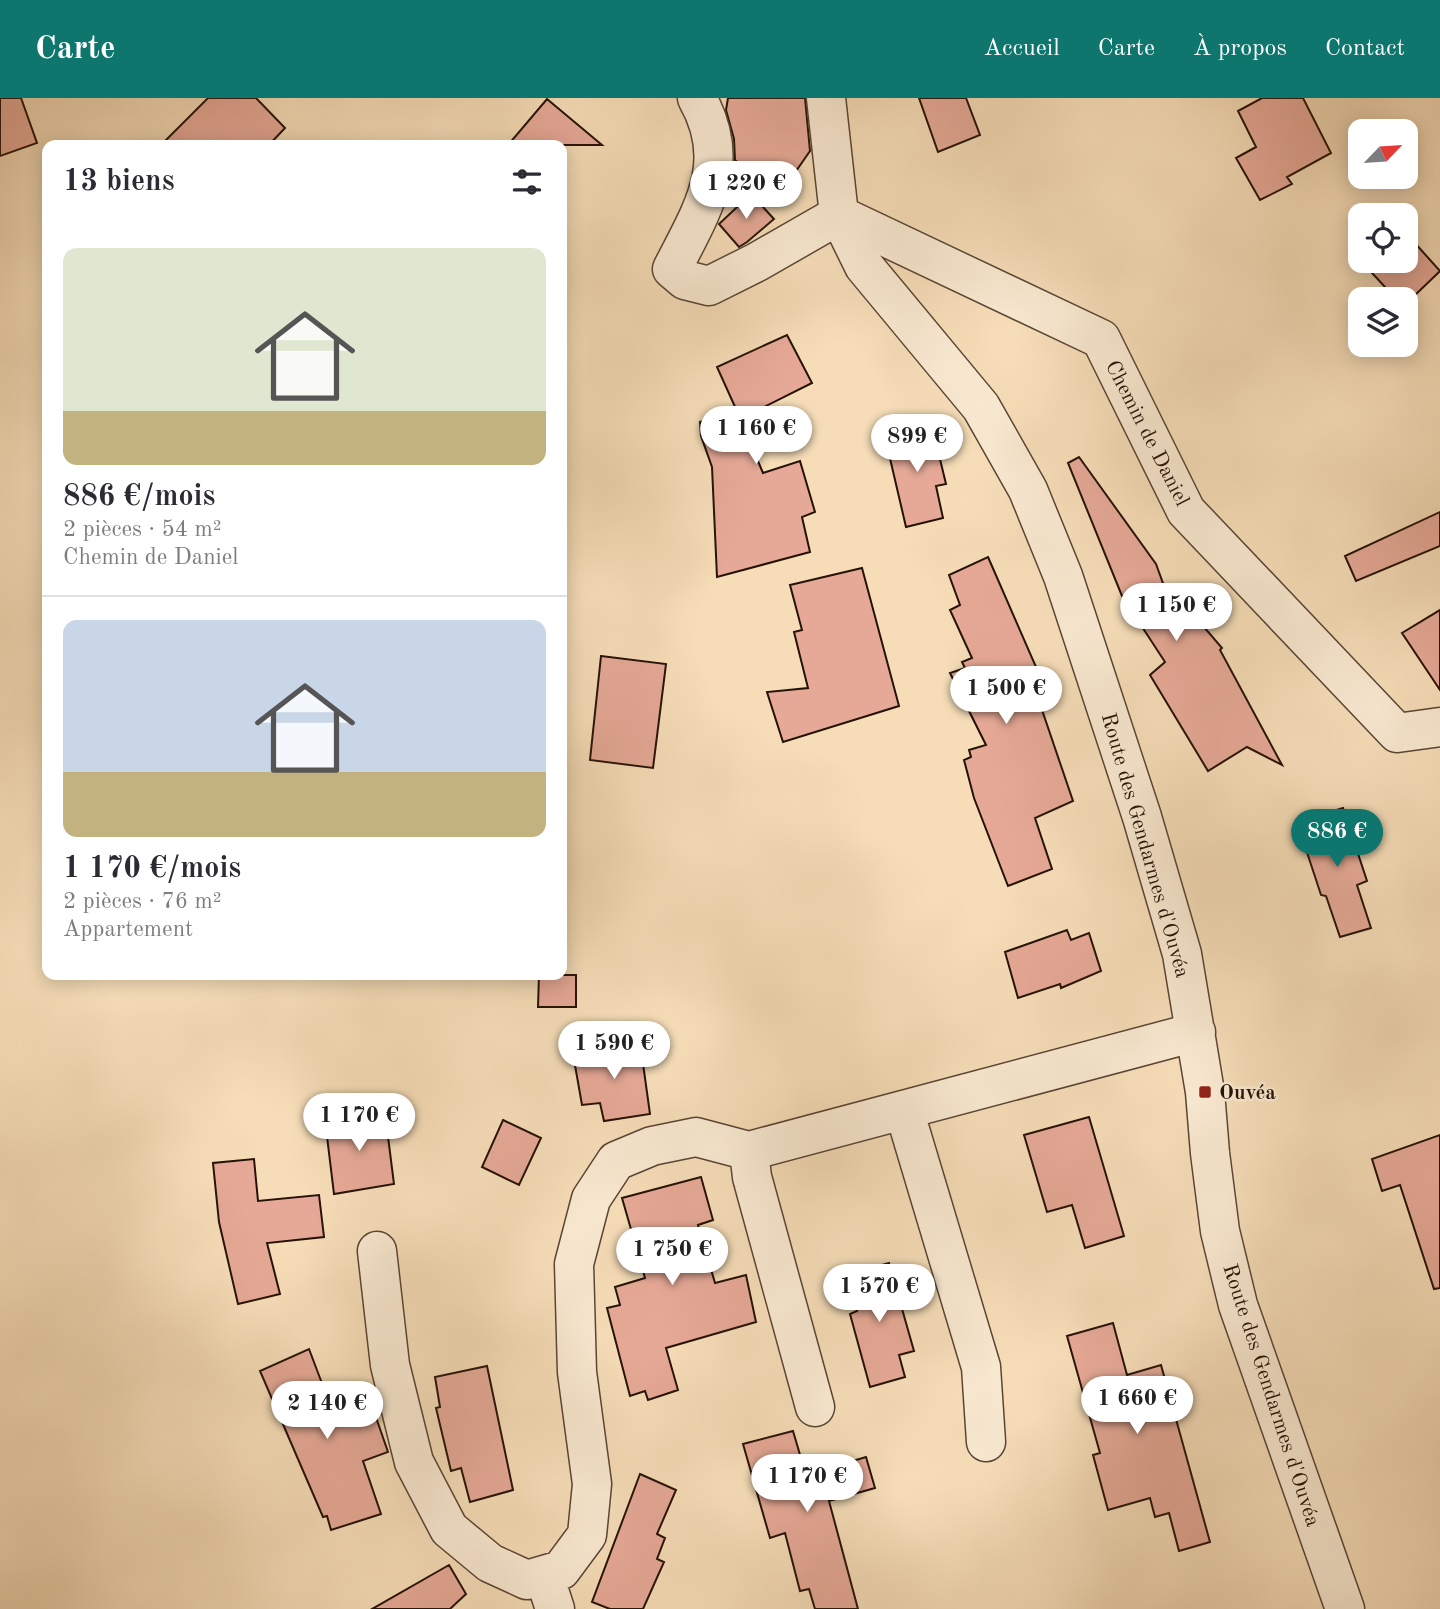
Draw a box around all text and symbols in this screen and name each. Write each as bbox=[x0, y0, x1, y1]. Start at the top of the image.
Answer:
text: Carte bbox=[35, 33, 115, 66]
text: Accueil bbox=[984, 37, 1060, 61]
text: Carte bbox=[1098, 37, 1155, 61]
text: À propos bbox=[1193, 37, 1287, 61]
text: Contact bbox=[1325, 37, 1405, 61]
north arrow bbox=[1348, 119, 1418, 189]
map controls bbox=[1348, 119, 1418, 357]
pin: 1 220 € bbox=[681, 162, 811, 221]
icon: filters bbox=[508, 163, 546, 201]
text: 13 biens bbox=[63, 167, 175, 197]
text: 1 220 € bbox=[706, 172, 786, 195]
button: locate bbox=[1348, 203, 1418, 273]
button: layers bbox=[1348, 287, 1418, 357]
icon: home bbox=[242, 293, 368, 419]
street label: Chemin de Daniel bbox=[1101, 357, 1193, 510]
pin: 1 160 € bbox=[691, 406, 821, 466]
pin: 899 € bbox=[868, 414, 966, 474]
text: 1 160 € bbox=[716, 417, 796, 440]
text: 899 € bbox=[887, 425, 947, 448]
text: 886 €/mois bbox=[63, 482, 215, 512]
text: 2 pièces · 54 m² bbox=[63, 518, 222, 541]
text: Chemin de Daniel bbox=[63, 546, 239, 569]
pin: 1 150 € bbox=[1111, 584, 1241, 643]
text: 1 150 € bbox=[1136, 594, 1216, 617]
icon: home bbox=[242, 665, 368, 791]
pin: 1 500 € bbox=[941, 666, 1071, 726]
text: 1 500 € bbox=[966, 677, 1046, 700]
street label: Route des Gendarmes d'Ouvéa bbox=[1097, 711, 1193, 980]
pin: 886 € bbox=[1288, 810, 1386, 869]
text: 886 € bbox=[1307, 820, 1367, 843]
text: 1 170 €/mois bbox=[63, 854, 241, 884]
text: 2 pièces · 76 m² bbox=[63, 890, 222, 913]
text: Appartement bbox=[63, 918, 193, 941]
pin: 1 590 € bbox=[549, 1021, 679, 1081]
text: 1 590 € bbox=[574, 1032, 654, 1055]
place label: Ouvéa bbox=[1219, 1083, 1276, 1104]
marker: Ouvéa bbox=[1197, 1084, 1213, 1100]
pin: 1 170 € bbox=[294, 1094, 424, 1153]
text: 1 170 € bbox=[319, 1104, 399, 1127]
pin: 1 750 € bbox=[607, 1228, 737, 1287]
text: 1 750 € bbox=[632, 1238, 712, 1261]
street label: Route des Gendarmes d'Ouvéa bbox=[1218, 1262, 1323, 1529]
pin: 1 570 € bbox=[814, 1264, 944, 1324]
text: 1 570 € bbox=[839, 1275, 919, 1298]
pin: 1 660 € bbox=[1072, 1376, 1202, 1436]
pin: 2 140 € bbox=[262, 1382, 392, 1441]
text: 1 660 € bbox=[1097, 1387, 1177, 1410]
text: 2 140 € bbox=[287, 1392, 367, 1415]
pin: 1 170 € bbox=[742, 1454, 872, 1514]
text: 1 170 € bbox=[767, 1465, 847, 1488]

